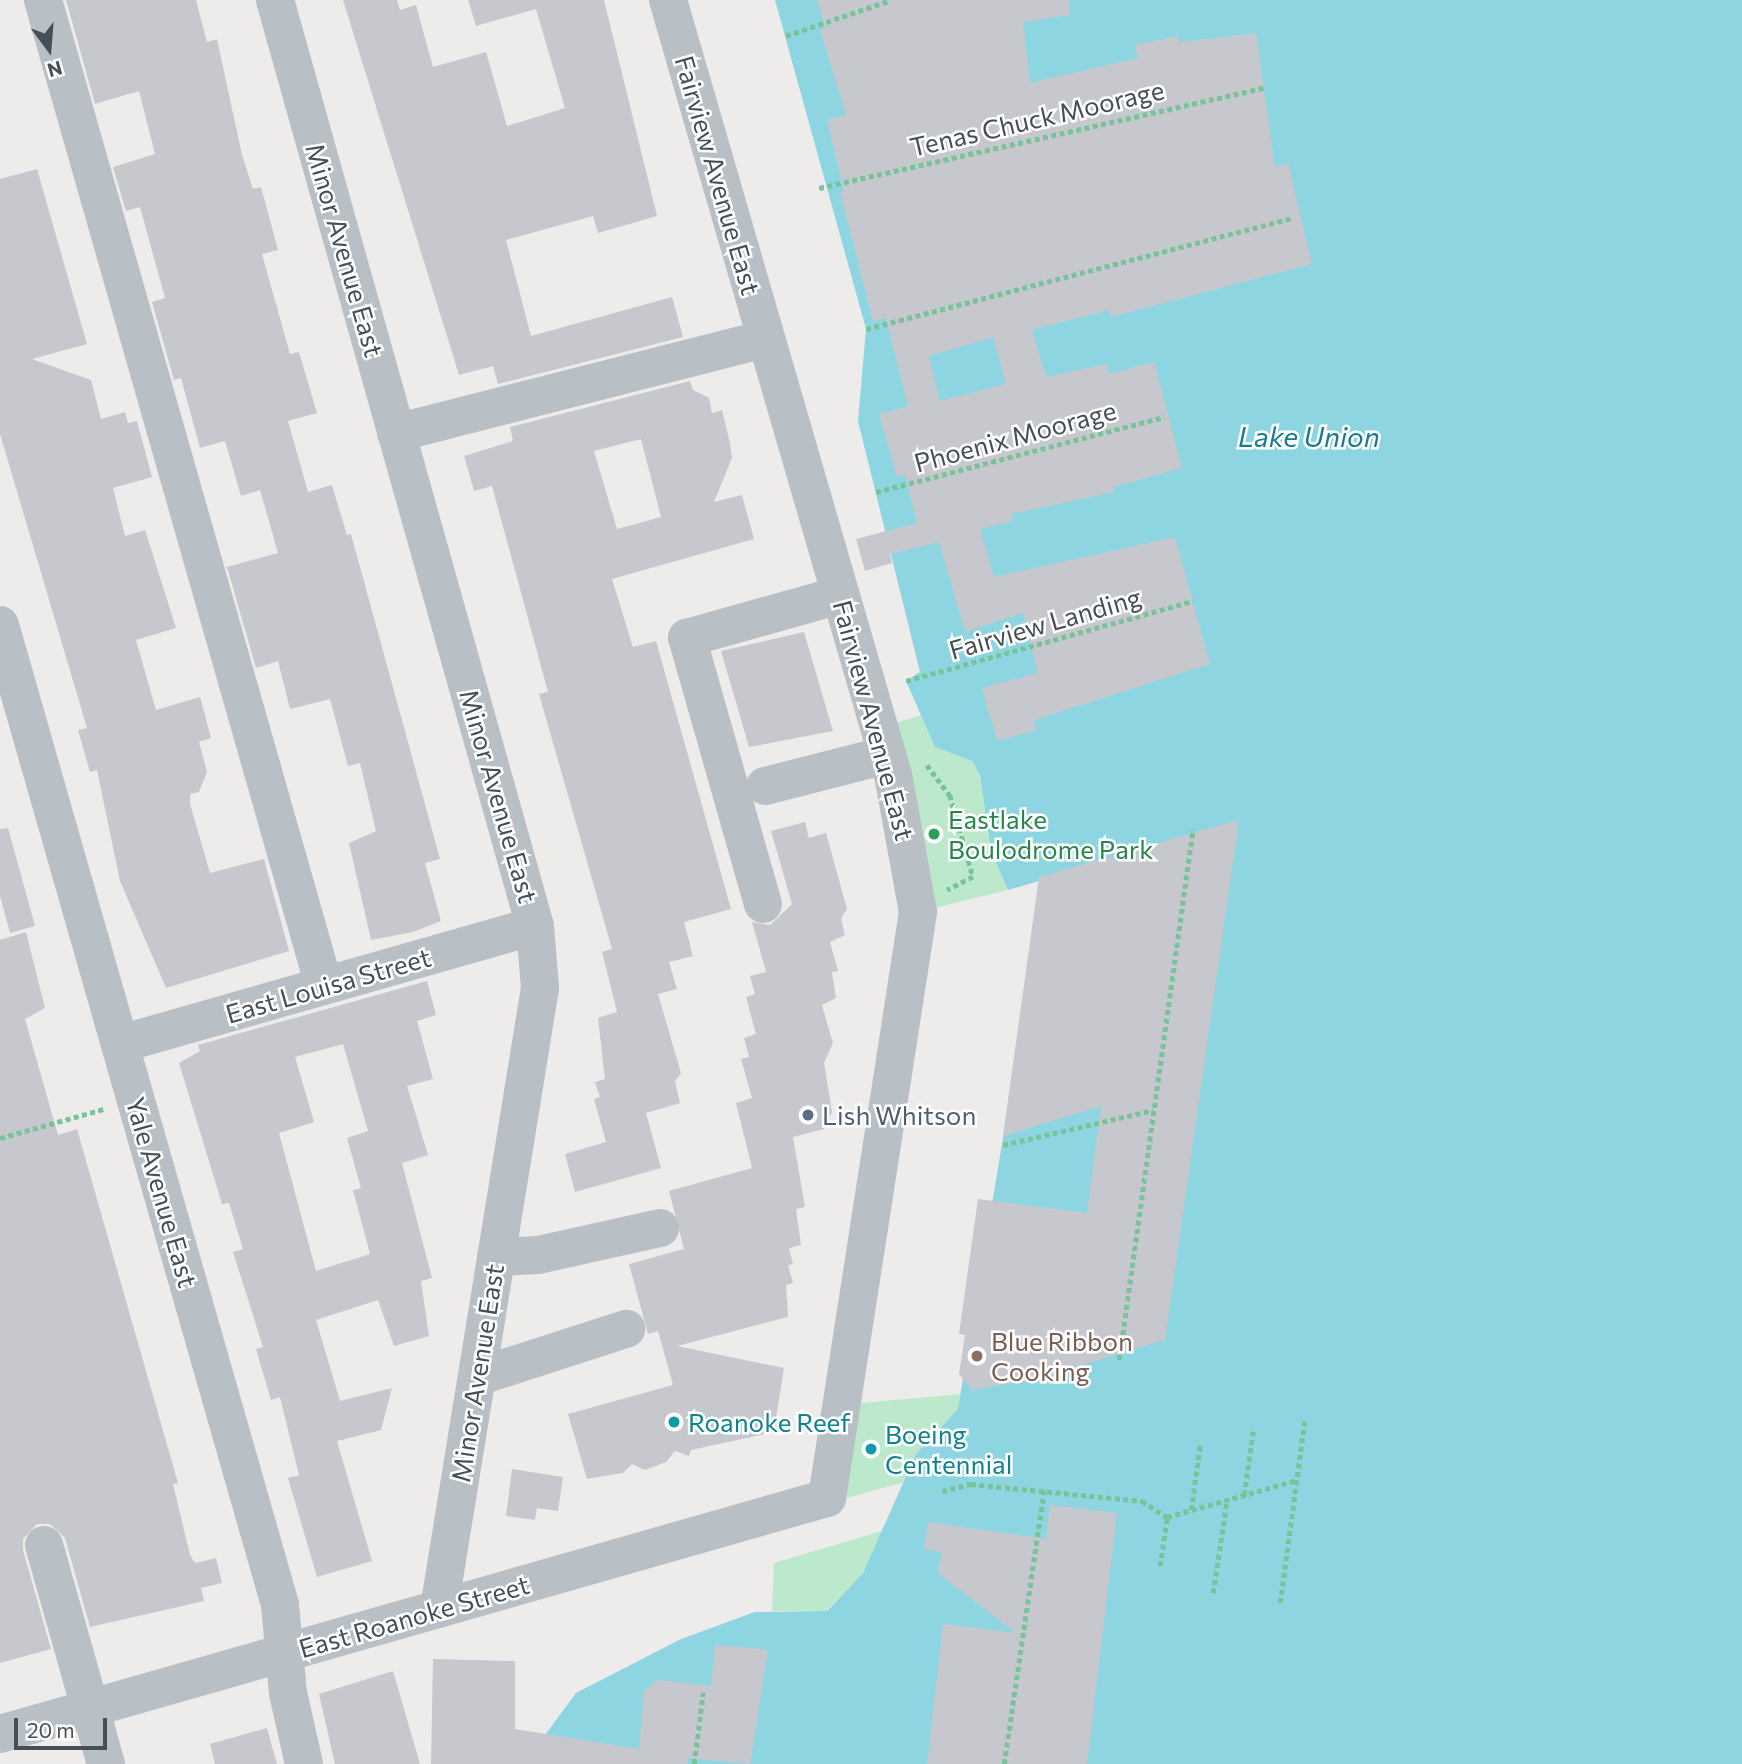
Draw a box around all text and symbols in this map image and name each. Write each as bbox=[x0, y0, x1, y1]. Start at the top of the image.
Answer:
north arrow bbox=[14, 14, 84, 84]
street label: Fairview Avenue East bbox=[669, 52, 767, 298]
text: N bbox=[45, 57, 65, 83]
street label: Tenas Chuck Moorage bbox=[907, 74, 1167, 162]
street label: Minor Avenue East bbox=[300, 140, 390, 360]
street label: Phoenix Moorage bbox=[910, 394, 1120, 478]
water label: Lake Union bbox=[1238, 419, 1380, 453]
street label: Fairview Landing bbox=[945, 581, 1145, 665]
street label: Fairview Avenue East bbox=[827, 597, 921, 843]
street label: Minor Avenue East bbox=[454, 686, 544, 906]
place label: Eastlake Boulodrome Park bbox=[948, 803, 1153, 864]
marker: Eastlake Boulodrome Park bbox=[926, 826, 942, 842]
street label: East Louisa Street bbox=[222, 941, 434, 1029]
street label: Yale Avenue East bbox=[120, 1093, 204, 1291]
place label: Lish Whitson bbox=[822, 1099, 976, 1131]
marker: Lish Whitson bbox=[800, 1107, 816, 1123]
street label: Minor Avenue East bbox=[444, 1262, 510, 1484]
place label: Blue Ribbon Cooking bbox=[991, 1325, 1133, 1386]
marker: Blue Ribbon Cooking bbox=[969, 1348, 985, 1364]
place label: Roanoke Reef bbox=[688, 1406, 850, 1438]
marker: Roanoke Reef bbox=[666, 1414, 682, 1430]
place label: Boeing Centennial bbox=[885, 1418, 1012, 1480]
marker: Boeing Centennial bbox=[863, 1441, 879, 1457]
street label: East Roanoke Street bbox=[295, 1568, 533, 1664]
scale bar bbox=[18, 1704, 110, 1748]
text: 20 m bbox=[27, 1717, 75, 1742]

